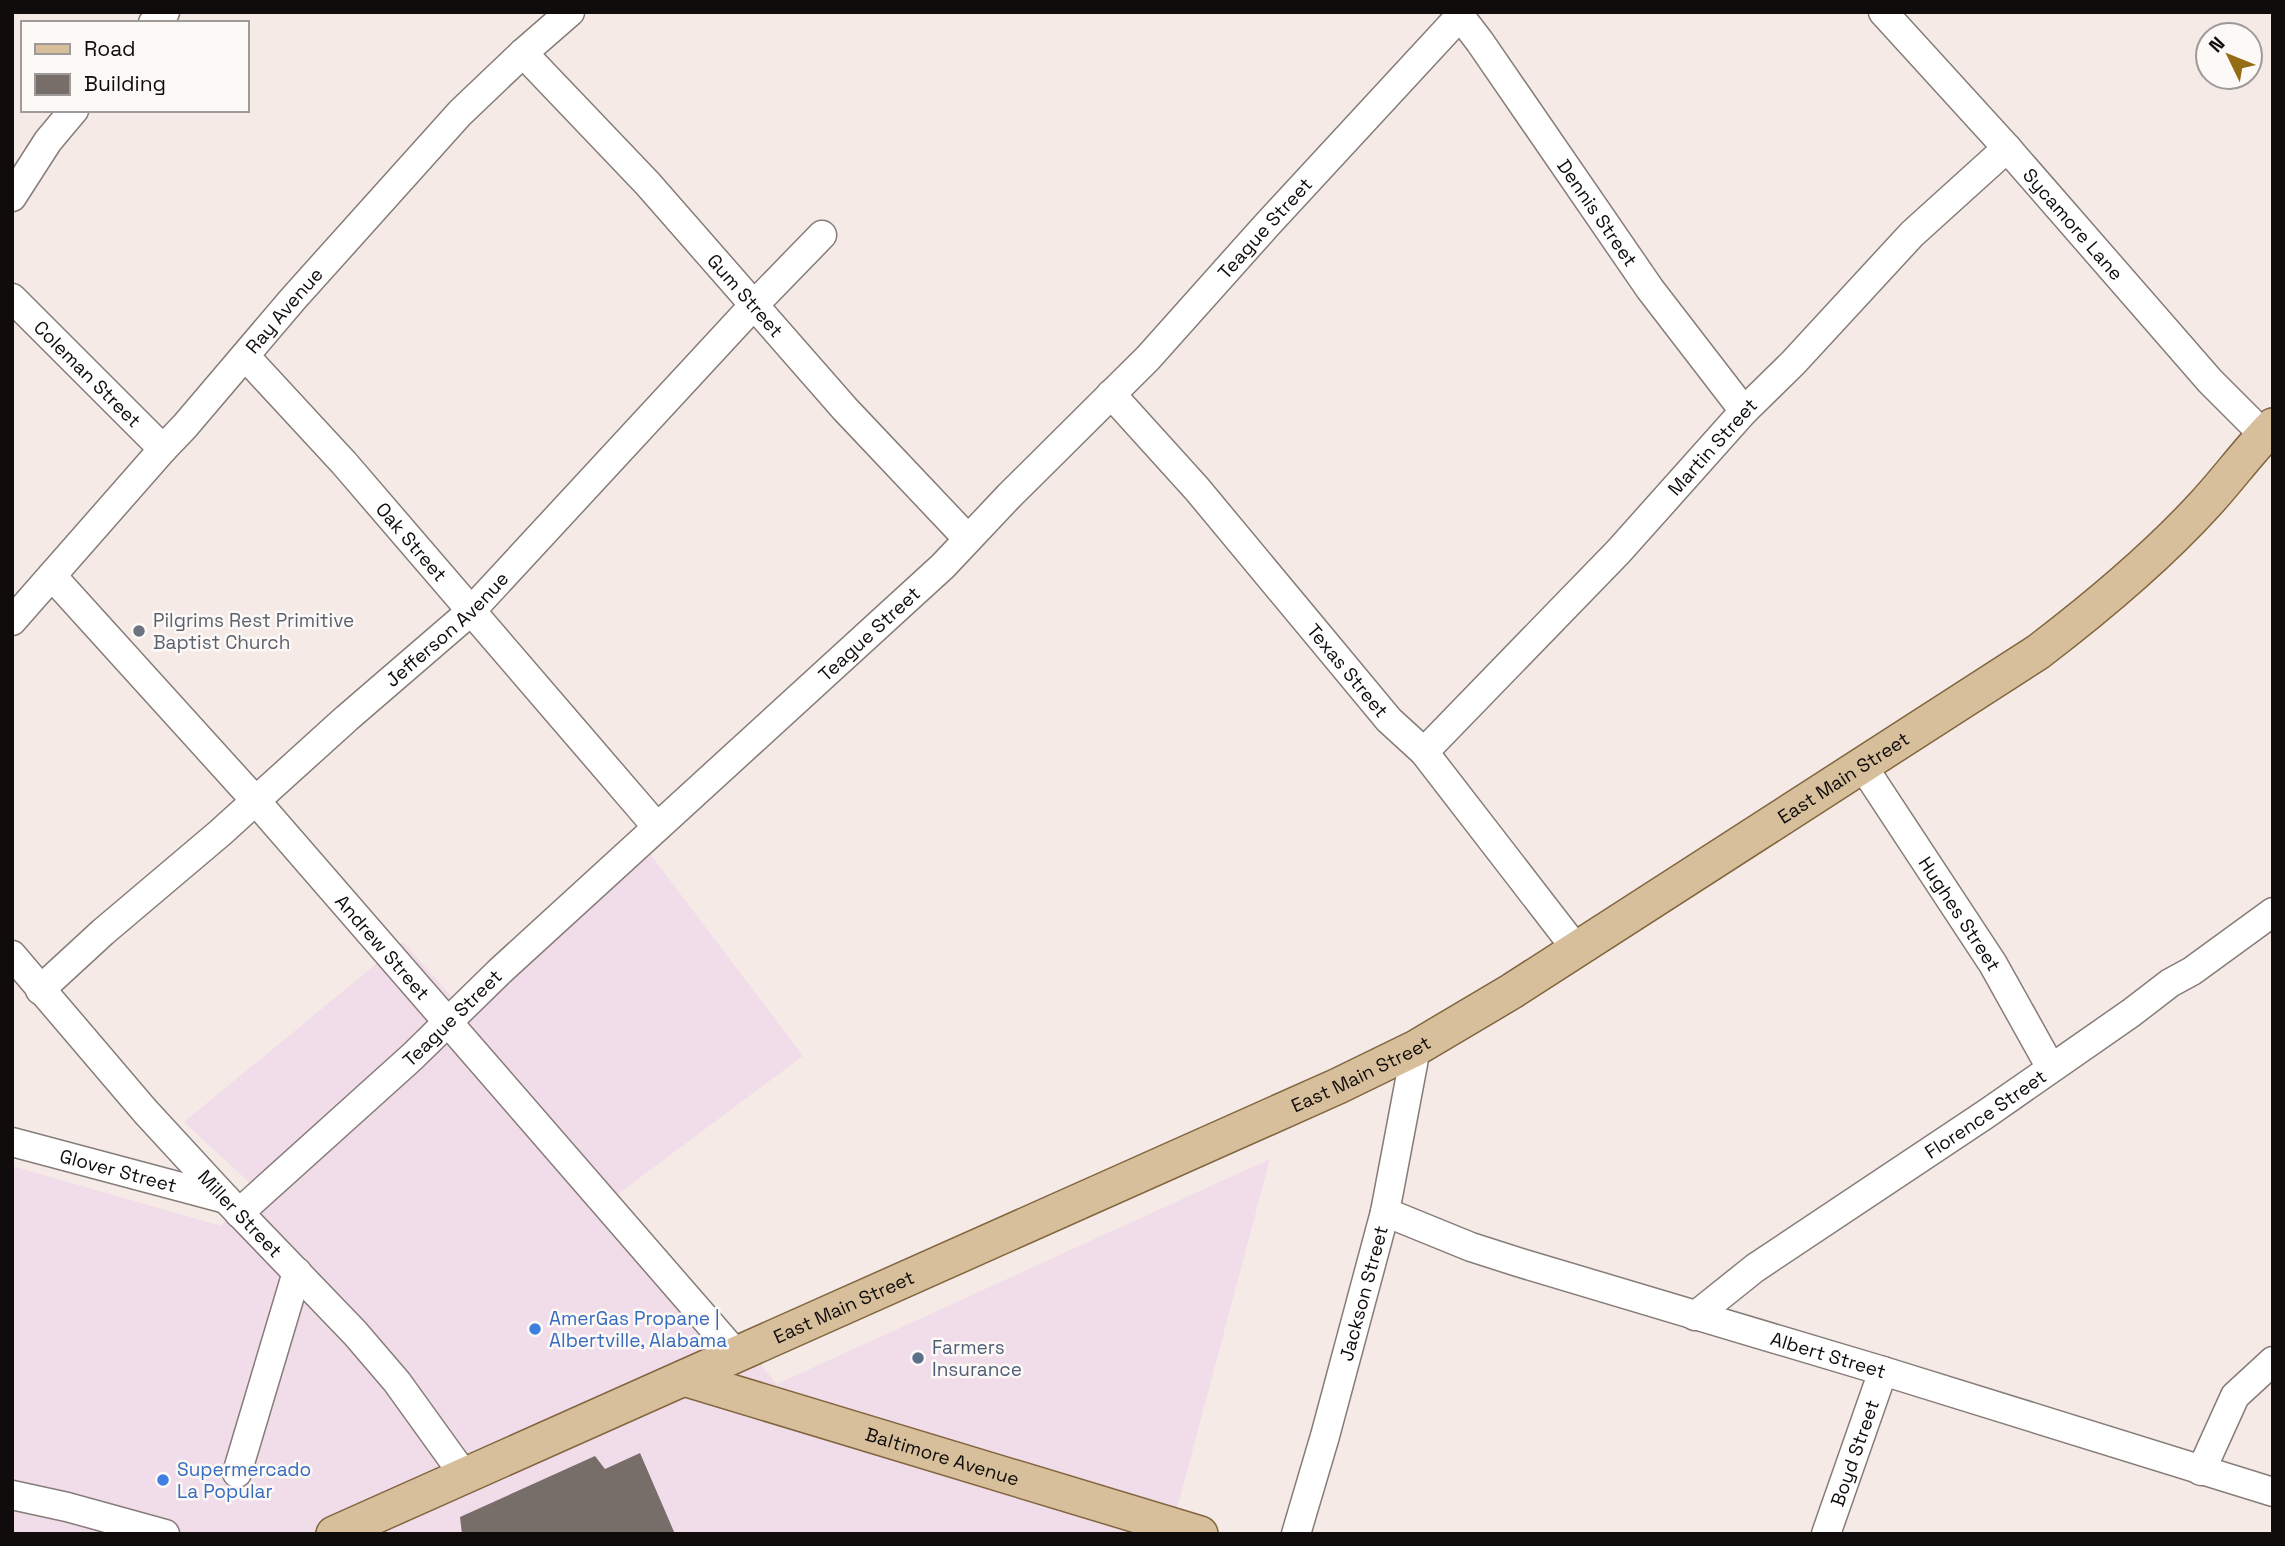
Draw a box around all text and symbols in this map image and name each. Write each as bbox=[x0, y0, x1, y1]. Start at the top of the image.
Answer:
legend bbox=[21, 21, 248, 112]
north arrow bbox=[2194, 21, 2264, 91]
text: N bbox=[2203, 32, 2230, 58]
text: Road bbox=[84, 35, 136, 62]
text: Building bbox=[84, 70, 166, 97]
street label: Dennis Street bbox=[1552, 154, 1643, 271]
street label: Sycamore Lane bbox=[2018, 163, 2129, 285]
street label: Teague Street bbox=[1212, 172, 1317, 284]
street label: Gum Street bbox=[702, 248, 789, 342]
street label: Ray Avenue bbox=[240, 262, 328, 358]
street label: Coleman Street bbox=[29, 315, 147, 433]
street label: Martin Street bbox=[1662, 393, 1762, 501]
street label: Oak Street bbox=[371, 497, 453, 586]
street label: Jefferson Avenue bbox=[380, 566, 514, 692]
street label: Teague Street bbox=[813, 581, 925, 686]
place label: Pilgrims Rest Primitive Baptist Church bbox=[153, 608, 354, 655]
street label: Texas Street bbox=[1301, 618, 1394, 723]
marker: Pilgrims Rest Primitive Baptist Church bbox=[131, 623, 147, 639]
street label: East Main Street bbox=[1773, 726, 1914, 829]
street label: Hughes Street bbox=[1913, 852, 2007, 975]
street label: Andrew Street bbox=[330, 889, 435, 1005]
street label: Teague Street bbox=[397, 964, 507, 1072]
street label: East Main Street bbox=[1287, 1030, 1435, 1118]
street label: Florence Street bbox=[1920, 1063, 2051, 1164]
street label: Glover Street bbox=[57, 1143, 179, 1198]
street label: Miller Street bbox=[193, 1164, 288, 1263]
street label: Jackson Street bbox=[1333, 1223, 1393, 1364]
street label: East Main Street bbox=[769, 1264, 918, 1349]
place label: AmerGas Propane | Albertville, Alabama bbox=[549, 1306, 727, 1353]
marker: AmerGas Propane | Albertville, Alabama bbox=[527, 1321, 543, 1337]
street label: Albert Street bbox=[1768, 1326, 1889, 1384]
place label: Farmers Insurance bbox=[932, 1335, 1022, 1382]
marker: Farmers Insurance bbox=[910, 1350, 926, 1366]
street label: Boyd Street bbox=[1824, 1396, 1885, 1509]
street label: Baltimore Avenue bbox=[862, 1421, 1022, 1491]
place label: Supermercado La Popular bbox=[177, 1457, 311, 1504]
marker: Supermercado La Popular bbox=[155, 1472, 171, 1488]

